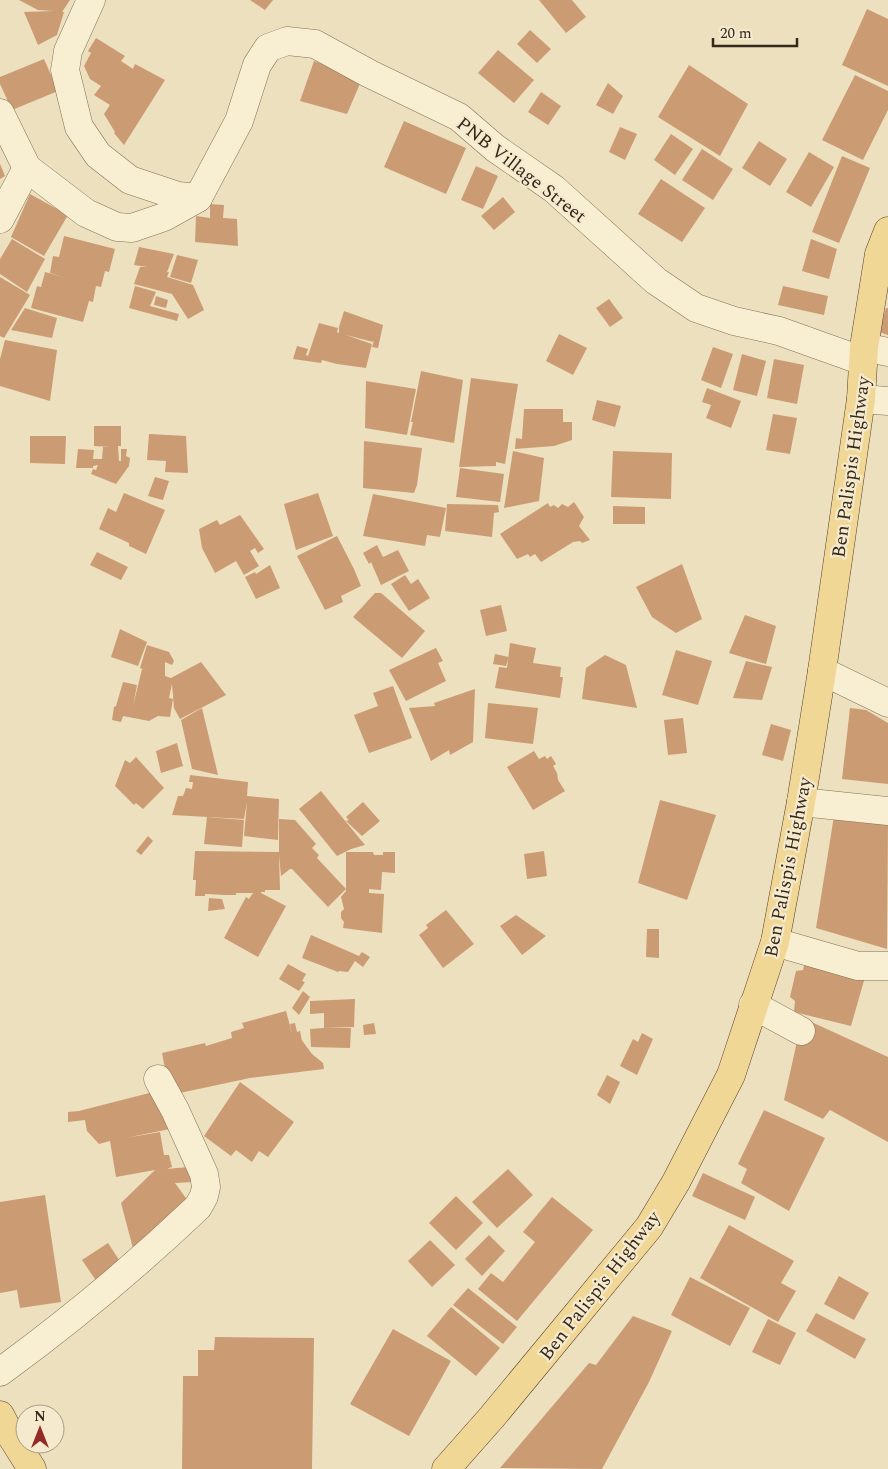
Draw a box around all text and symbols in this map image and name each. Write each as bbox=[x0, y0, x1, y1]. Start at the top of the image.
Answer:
scale bar bbox=[713, 15, 797, 47]
text: 20 m bbox=[720, 22, 752, 45]
street label: PNB Village Street bbox=[450, 110, 593, 231]
street label: Ben Palispis Highway bbox=[824, 374, 879, 560]
street label: Ben Palispis Highway bbox=[757, 774, 820, 960]
street label: Ben Palispis Highway bbox=[532, 1204, 668, 1367]
north arrow bbox=[15, 1404, 65, 1454]
text: N bbox=[34, 1406, 46, 1427]

